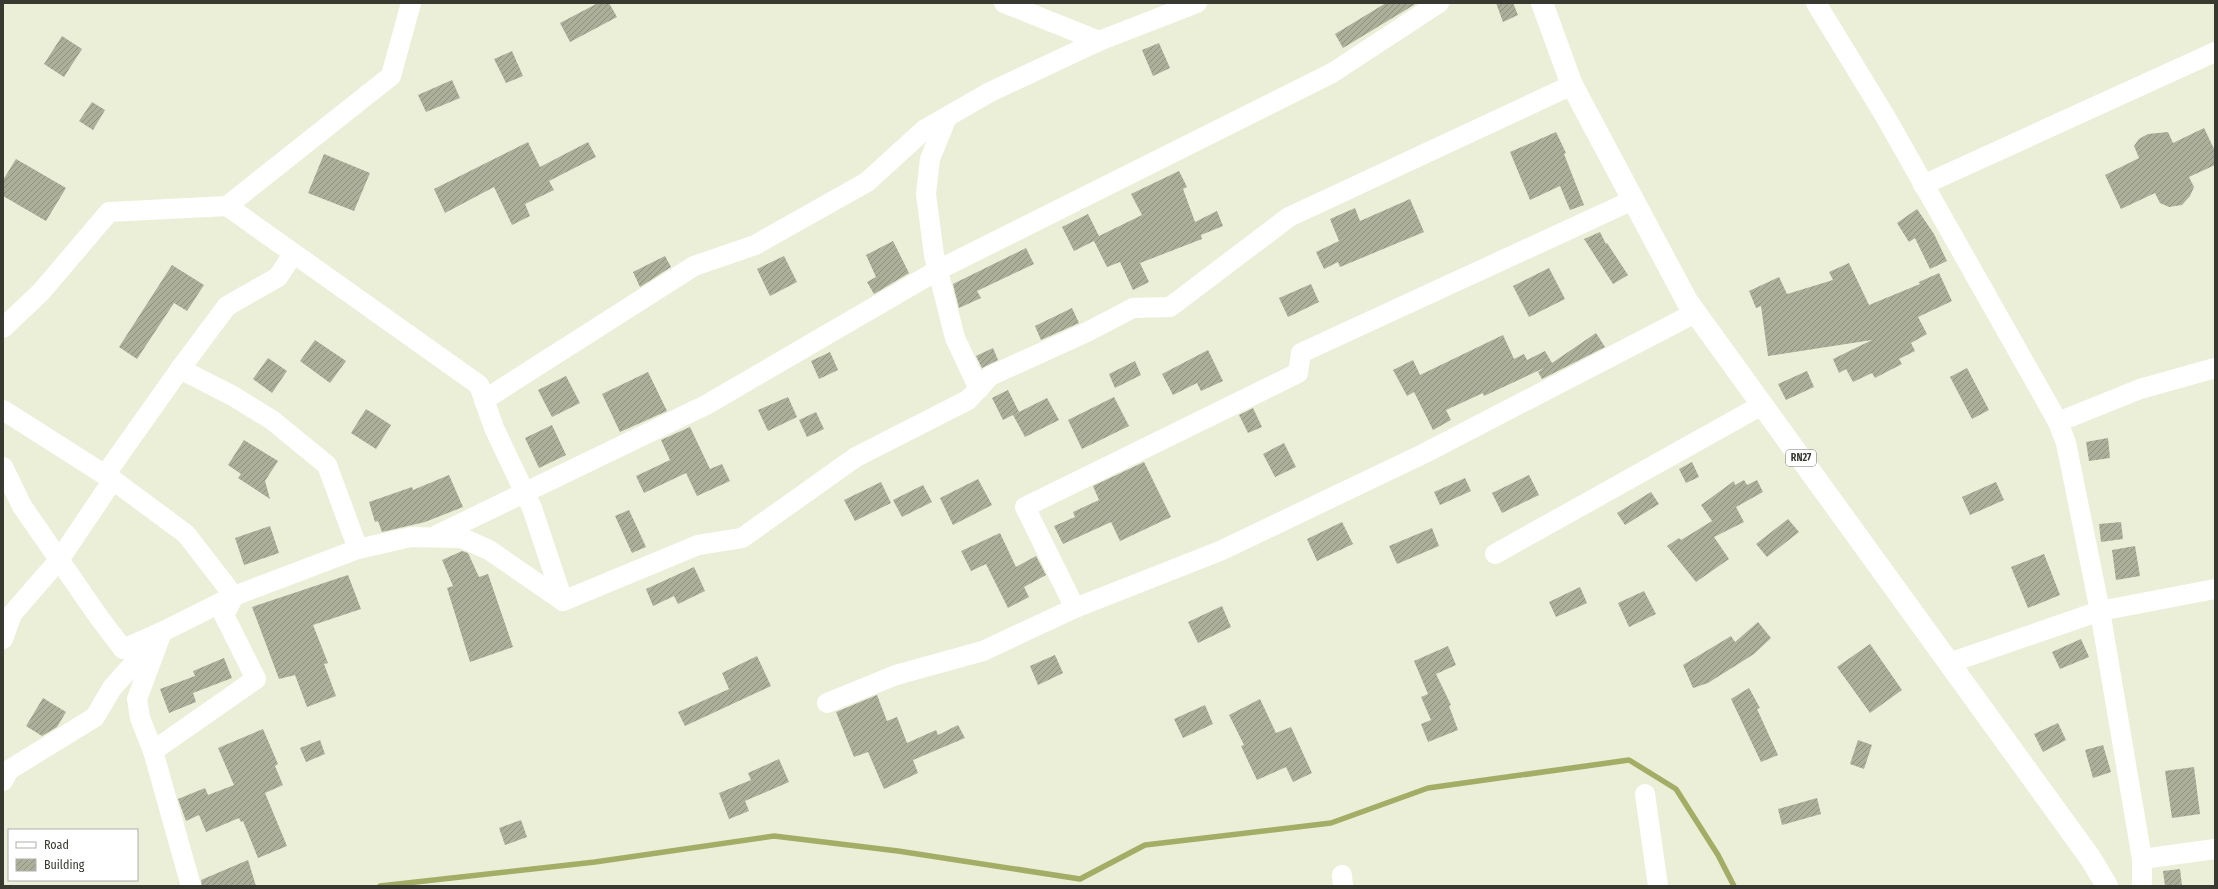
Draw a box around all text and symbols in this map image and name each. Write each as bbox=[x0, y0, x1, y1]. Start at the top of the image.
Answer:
road number: RN27 bbox=[1786, 450, 1816, 466]
legend bbox=[8, 829, 138, 881]
text: Road bbox=[44, 838, 69, 852]
text: Building bbox=[44, 858, 85, 872]

